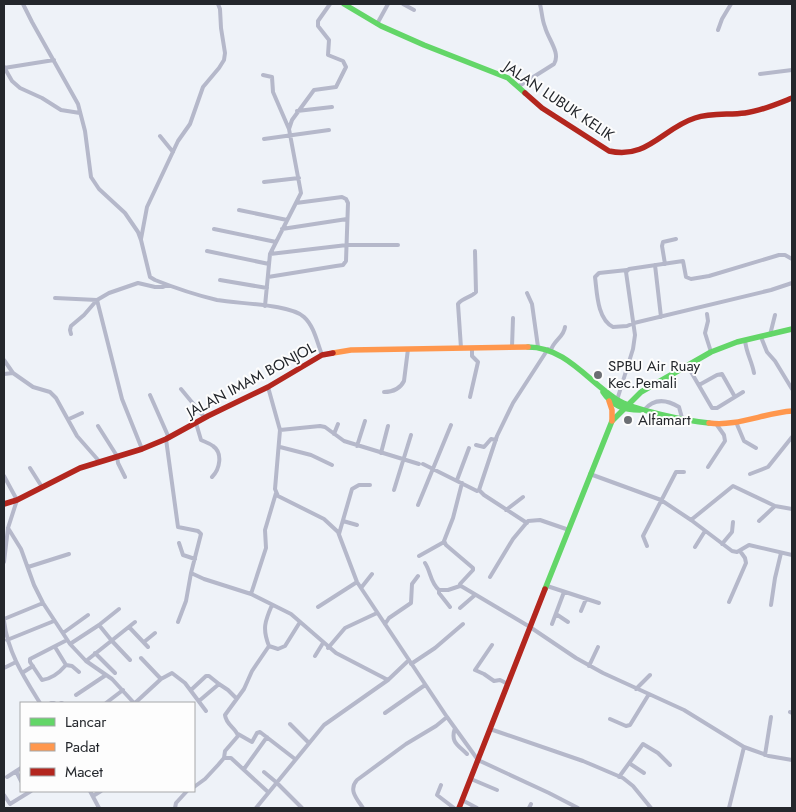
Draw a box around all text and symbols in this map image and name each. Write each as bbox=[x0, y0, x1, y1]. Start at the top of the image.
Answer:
street label: JALAN LUBUK KELIK bbox=[498, 55, 619, 147]
street label: JALAN IMAM BONJOL bbox=[181, 337, 320, 424]
place label: SPBU Air Ruay Kec.Pemali bbox=[608, 355, 701, 394]
marker: SPBU Air Ruay Kec.Pemali bbox=[592, 369, 604, 381]
place label: Alfamart bbox=[638, 409, 691, 431]
marker: Alfamart bbox=[622, 414, 634, 426]
legend bbox=[20, 702, 195, 792]
text: Lancar bbox=[65, 711, 107, 733]
text: Padat bbox=[65, 736, 100, 758]
text: Macet bbox=[65, 761, 103, 783]

